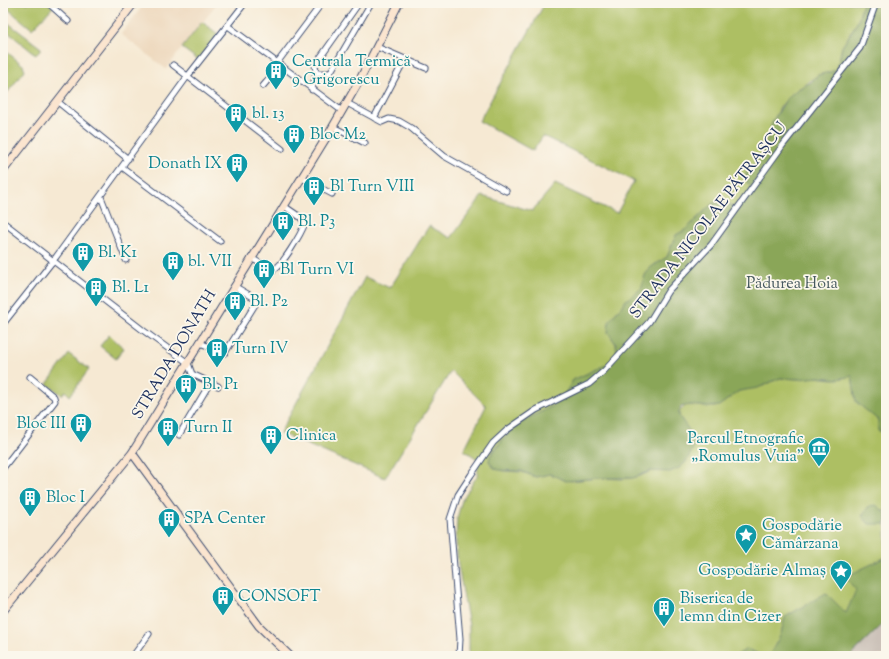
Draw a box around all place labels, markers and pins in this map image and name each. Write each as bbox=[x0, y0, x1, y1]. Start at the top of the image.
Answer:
place label: Centrala Termică 9 Grigorescu bbox=[292, 51, 412, 92]
building icon: Centrala Termică 9 Grigorescu bbox=[263, 58, 289, 91]
building icon: bl. 13 bbox=[223, 101, 249, 134]
place label: bl. 13 bbox=[252, 103, 284, 126]
building icon: Bloc M2 bbox=[281, 122, 307, 155]
place label: Bloc M2 bbox=[310, 124, 366, 147]
building icon: Donath IX bbox=[224, 151, 250, 184]
place label: Donath IX bbox=[148, 153, 222, 176]
building icon: Bl Turn VIII bbox=[301, 174, 327, 207]
place label: Bl Turn VIII bbox=[330, 176, 414, 199]
building icon: Bl. P3 bbox=[270, 209, 296, 242]
place label: Bl. P3 bbox=[298, 211, 335, 234]
building icon: Bl. K1 bbox=[70, 240, 96, 273]
place label: Bl. K1 bbox=[98, 242, 137, 265]
building icon: bl. VII bbox=[160, 249, 186, 282]
place label: bl. VII bbox=[188, 251, 232, 274]
building icon: Bl Turn VI bbox=[251, 257, 277, 290]
place label: Bl Turn VI bbox=[280, 259, 354, 282]
building icon: Bl. L1 bbox=[83, 275, 109, 308]
place label: Bl. L1 bbox=[112, 277, 150, 300]
building icon: Bl. P2 bbox=[222, 289, 248, 322]
place label: Bl. P2 bbox=[250, 291, 289, 314]
building icon: Turn IV bbox=[204, 336, 230, 369]
place label: Turn IV bbox=[232, 338, 288, 361]
building icon: Bl. P1 bbox=[173, 372, 199, 405]
place label: Bl. P1 bbox=[202, 374, 239, 397]
building icon: Bloc III bbox=[68, 411, 94, 444]
place label: Bloc III bbox=[17, 413, 66, 436]
building icon: Turn II bbox=[155, 415, 181, 448]
place label: Turn II bbox=[184, 417, 232, 440]
building icon: Clinica bbox=[258, 423, 284, 456]
place label: Clinica bbox=[286, 425, 337, 448]
place label: Parcul Etnografic „Romulus Vuia” bbox=[687, 428, 804, 469]
museum icon: Parcul Etnografic „Romulus Vuia” bbox=[806, 435, 832, 468]
building icon: Bloc I bbox=[17, 485, 43, 518]
place label: Bloc I bbox=[46, 487, 85, 510]
building icon: SPA Center bbox=[156, 506, 182, 539]
place label: SPA Center bbox=[184, 508, 266, 531]
place label: Gospodărie Cămârzana bbox=[762, 515, 842, 556]
place icon: Gospodărie Cămârzana bbox=[733, 522, 759, 555]
place icon: Gospodărie Almaș bbox=[828, 558, 854, 591]
place label: Gospodărie Almaș bbox=[698, 560, 826, 583]
building icon: CONSOFT bbox=[210, 584, 236, 617]
place label: CONSOFT bbox=[238, 586, 320, 609]
place label: Biserica de lemn din Cizer bbox=[680, 588, 781, 629]
building icon: Biserica de lemn din Cizer bbox=[651, 595, 677, 628]

